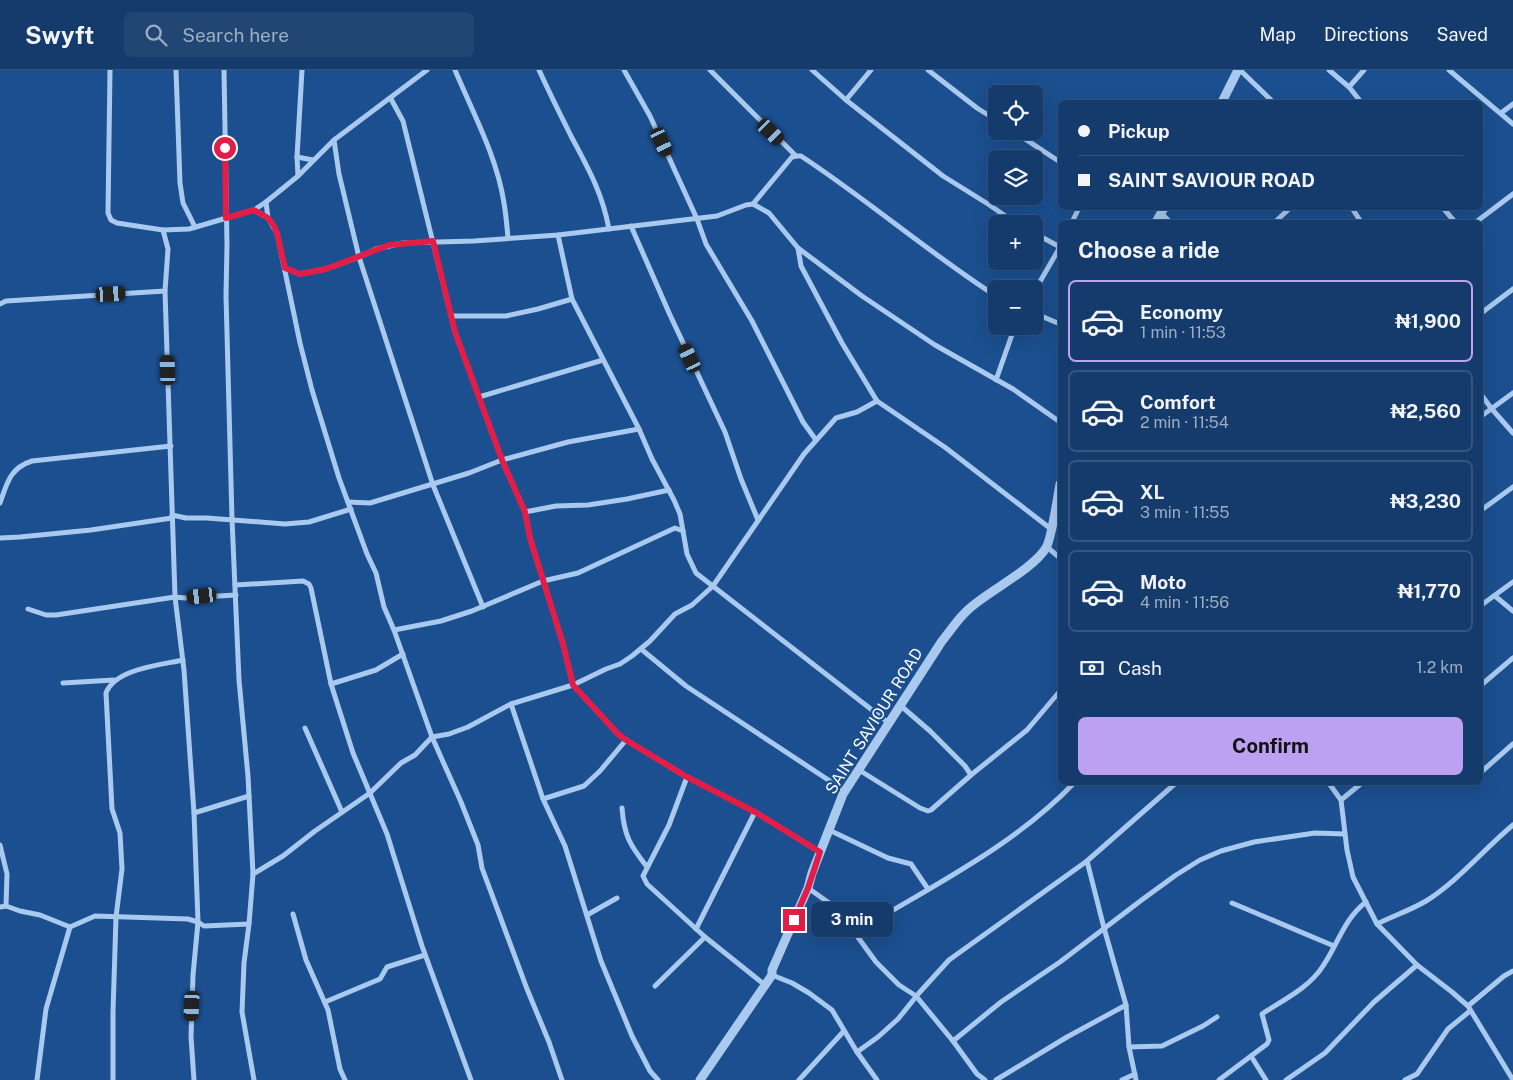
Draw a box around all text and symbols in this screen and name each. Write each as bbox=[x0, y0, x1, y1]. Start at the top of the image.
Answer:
search box bbox=[124, 12, 474, 57]
text: Swyft bbox=[25, 21, 94, 49]
icon: search bbox=[142, 21, 170, 49]
text: Search here bbox=[182, 24, 289, 46]
text: Map bbox=[1259, 24, 1296, 45]
text: Directions bbox=[1324, 24, 1409, 45]
text: Saved bbox=[1437, 24, 1488, 45]
map controls bbox=[988, 85, 1043, 335]
button: locate bbox=[988, 85, 1043, 140]
car bbox=[754, 116, 787, 148]
text: Pickup bbox=[1108, 120, 1170, 142]
car bbox=[648, 125, 675, 159]
route start bbox=[214, 137, 236, 159]
button: layers bbox=[988, 150, 1043, 205]
text: SAINT SAVIOUR ROAD bbox=[1108, 169, 1315, 191]
button: + bbox=[988, 215, 1043, 270]
text: Choose a ride bbox=[1078, 237, 1220, 263]
button: − bbox=[988, 280, 1043, 335]
car bbox=[95, 286, 126, 302]
icon: car bbox=[1080, 299, 1125, 344]
text: Economy bbox=[1140, 301, 1223, 323]
text: ₦1,900 bbox=[1395, 310, 1461, 332]
text: 1 min · 11:53 bbox=[1140, 323, 1226, 342]
car bbox=[676, 341, 703, 375]
car bbox=[159, 355, 176, 385]
icon: car bbox=[1080, 389, 1125, 434]
text: Comfort bbox=[1140, 391, 1216, 413]
text: ₦2,560 bbox=[1390, 400, 1461, 422]
text: 2 min · 11:54 bbox=[1140, 413, 1229, 432]
icon: car bbox=[1080, 479, 1125, 524]
text: XL bbox=[1140, 481, 1165, 503]
text: ₦3,230 bbox=[1390, 490, 1461, 512]
text: 3 min · 11:55 bbox=[1140, 503, 1230, 522]
icon: car bbox=[1080, 569, 1125, 614]
text: Moto bbox=[1140, 571, 1186, 593]
text: ₦1,770 bbox=[1397, 580, 1461, 602]
car bbox=[186, 587, 217, 605]
text: 4 min · 11:56 bbox=[1140, 593, 1229, 612]
street label: SAINT SAVIOUR ROAD bbox=[821, 644, 927, 798]
icon: cash bbox=[1078, 654, 1106, 682]
text: Cash bbox=[1118, 657, 1162, 679]
text: 1.2 km bbox=[1416, 658, 1463, 677]
button: Confirm bbox=[1078, 717, 1463, 775]
callout: 3 min bbox=[812, 902, 894, 938]
route end bbox=[783, 909, 805, 931]
text: 3 min bbox=[831, 910, 873, 929]
car bbox=[183, 991, 200, 1021]

